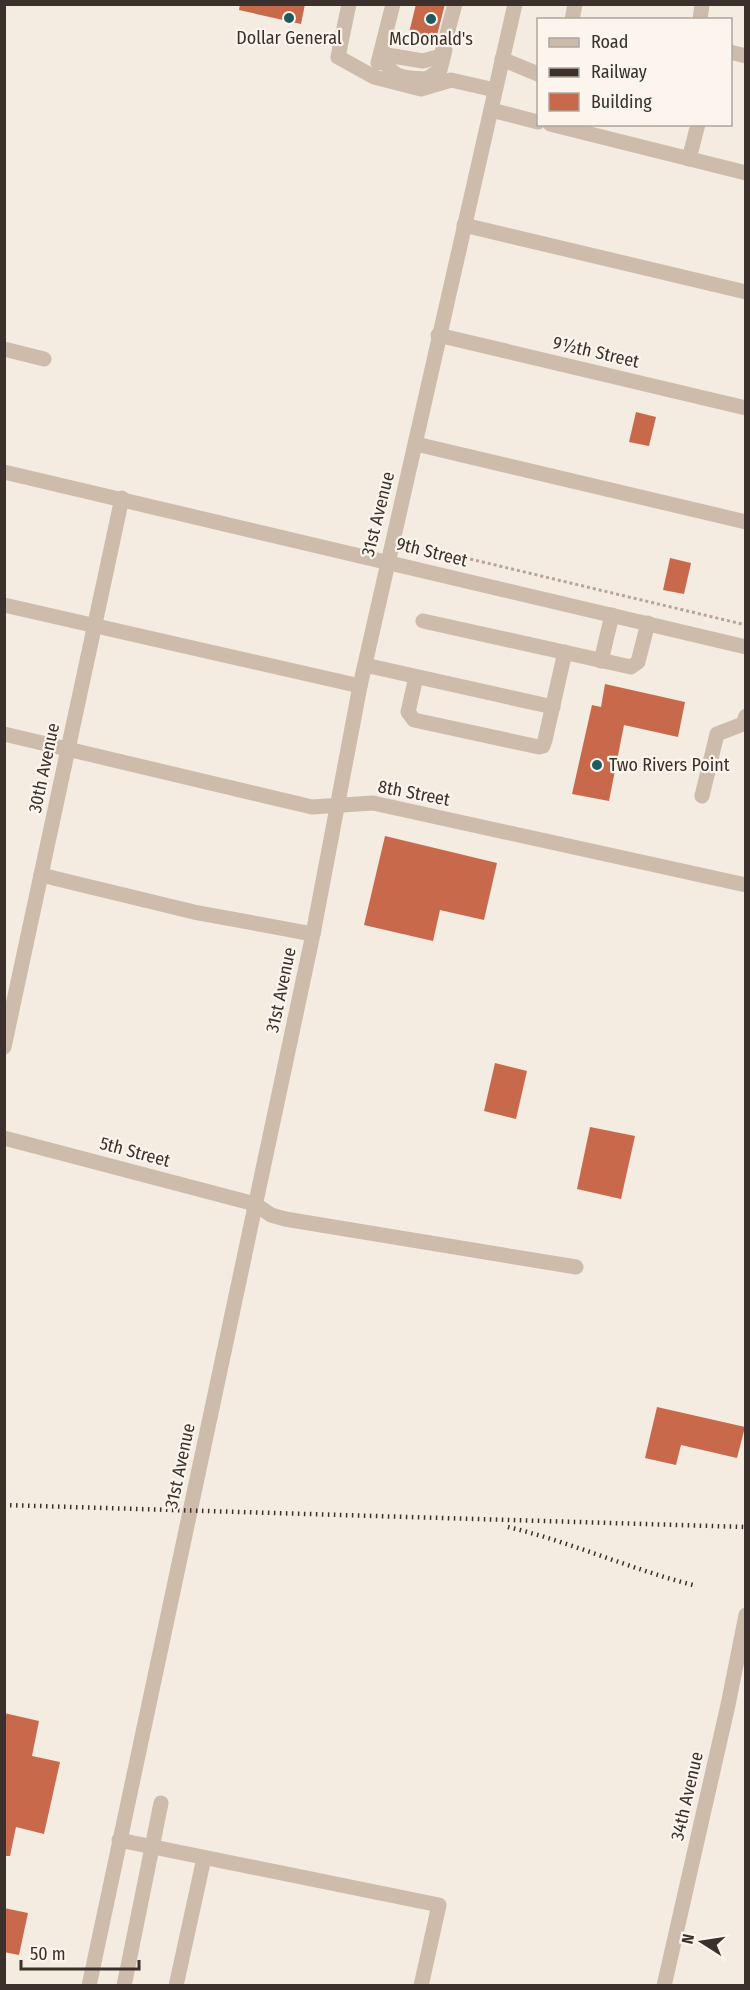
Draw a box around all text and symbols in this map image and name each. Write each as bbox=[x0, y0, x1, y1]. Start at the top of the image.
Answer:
marker: Dollar General bbox=[282, 11, 296, 25]
marker: McDonald's bbox=[424, 12, 438, 26]
legend bbox=[537, 18, 732, 126]
place label: Dollar General bbox=[236, 27, 342, 49]
place label: McDonald's bbox=[389, 28, 473, 50]
text: Road bbox=[591, 31, 628, 53]
text: Railway bbox=[591, 61, 647, 83]
text: Building bbox=[591, 91, 652, 113]
street label: 9½th Street bbox=[551, 331, 642, 373]
street label: 31st Avenue bbox=[357, 469, 399, 559]
street label: 9th Street bbox=[394, 533, 470, 571]
street label: 30th Avenue bbox=[24, 721, 64, 815]
place label: Two Rivers Point bbox=[609, 754, 730, 776]
marker: Two Rivers Point bbox=[590, 758, 604, 772]
street label: 8th Street bbox=[376, 775, 452, 811]
street label: 31st Avenue bbox=[261, 945, 301, 1035]
street label: 5th Street bbox=[97, 1132, 173, 1172]
street label: 31st Avenue bbox=[160, 1421, 200, 1511]
street label: 34th Avenue bbox=[666, 1749, 708, 1843]
north arrow bbox=[672, 1912, 732, 1972]
text: N bbox=[678, 1932, 698, 1946]
scale bar bbox=[21, 1933, 140, 1971]
text: 50 m bbox=[30, 1943, 66, 1965]

